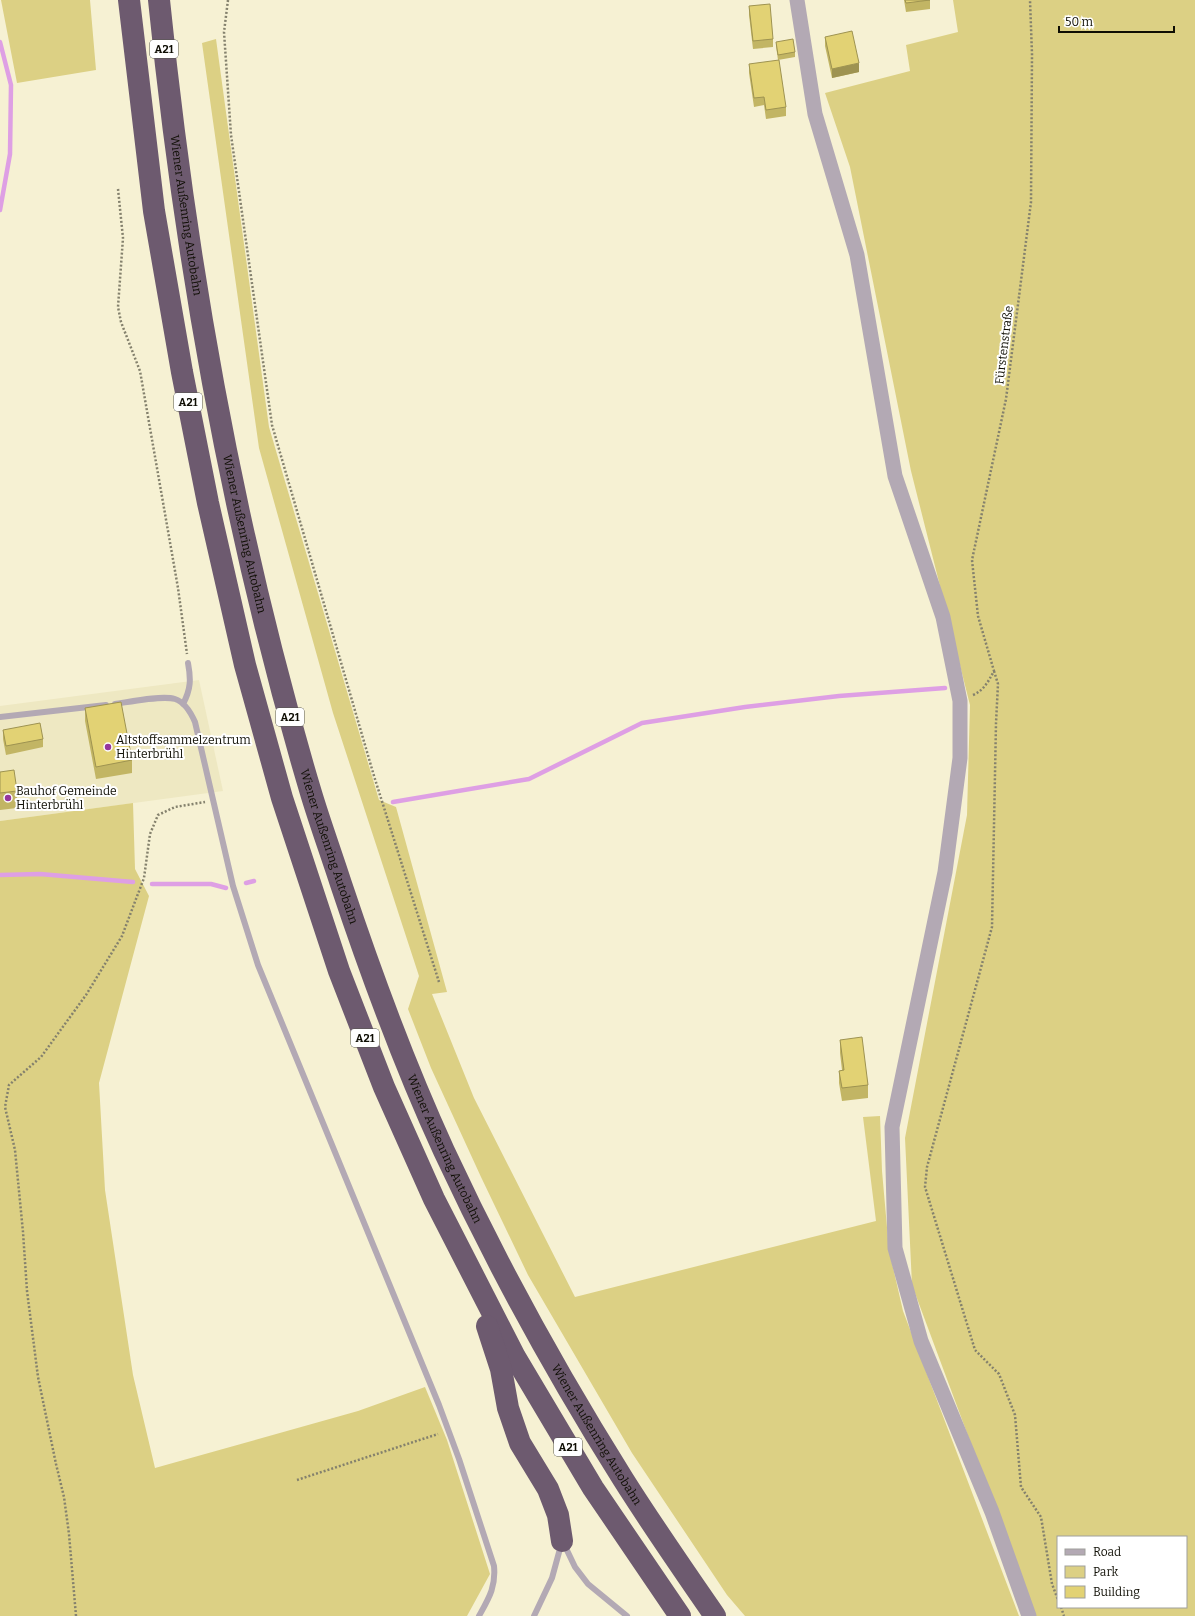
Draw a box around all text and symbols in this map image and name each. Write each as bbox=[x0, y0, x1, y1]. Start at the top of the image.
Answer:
scale bar bbox=[1059, 8, 1174, 34]
text: 50 m bbox=[1065, 15, 1094, 29]
road number: A21 bbox=[150, 40, 178, 58]
street label: Wiener Außenring Autobahn bbox=[167, 134, 205, 297]
street label: Fürstenstraße bbox=[992, 305, 1016, 385]
road number: A21 bbox=[174, 393, 202, 411]
street label: Wiener Außenring Autobahn bbox=[220, 453, 269, 615]
road number: A21 bbox=[276, 708, 304, 726]
place label: Altstoffsammelzentrum Hinterbrühl bbox=[116, 733, 251, 761]
marker: Altstoffsammelzentrum Hinterbrühl bbox=[103, 742, 113, 752]
street label: Wiener Außenring Autobahn bbox=[297, 767, 361, 926]
place label: Bauhof Gemeinde Hinterbrühl bbox=[16, 784, 117, 812]
marker: Bauhof Gemeinde Hinterbrühl bbox=[3, 793, 13, 803]
road number: A21 bbox=[351, 1029, 379, 1047]
street label: Wiener Außenring Autobahn bbox=[405, 1072, 485, 1226]
street label: Wiener Außenring Autobahn bbox=[549, 1362, 645, 1508]
road number: A21 bbox=[554, 1438, 582, 1456]
legend bbox=[1057, 1536, 1187, 1608]
text: Road bbox=[1093, 1545, 1121, 1559]
text: Park bbox=[1093, 1565, 1119, 1579]
text: Building bbox=[1093, 1585, 1140, 1599]

